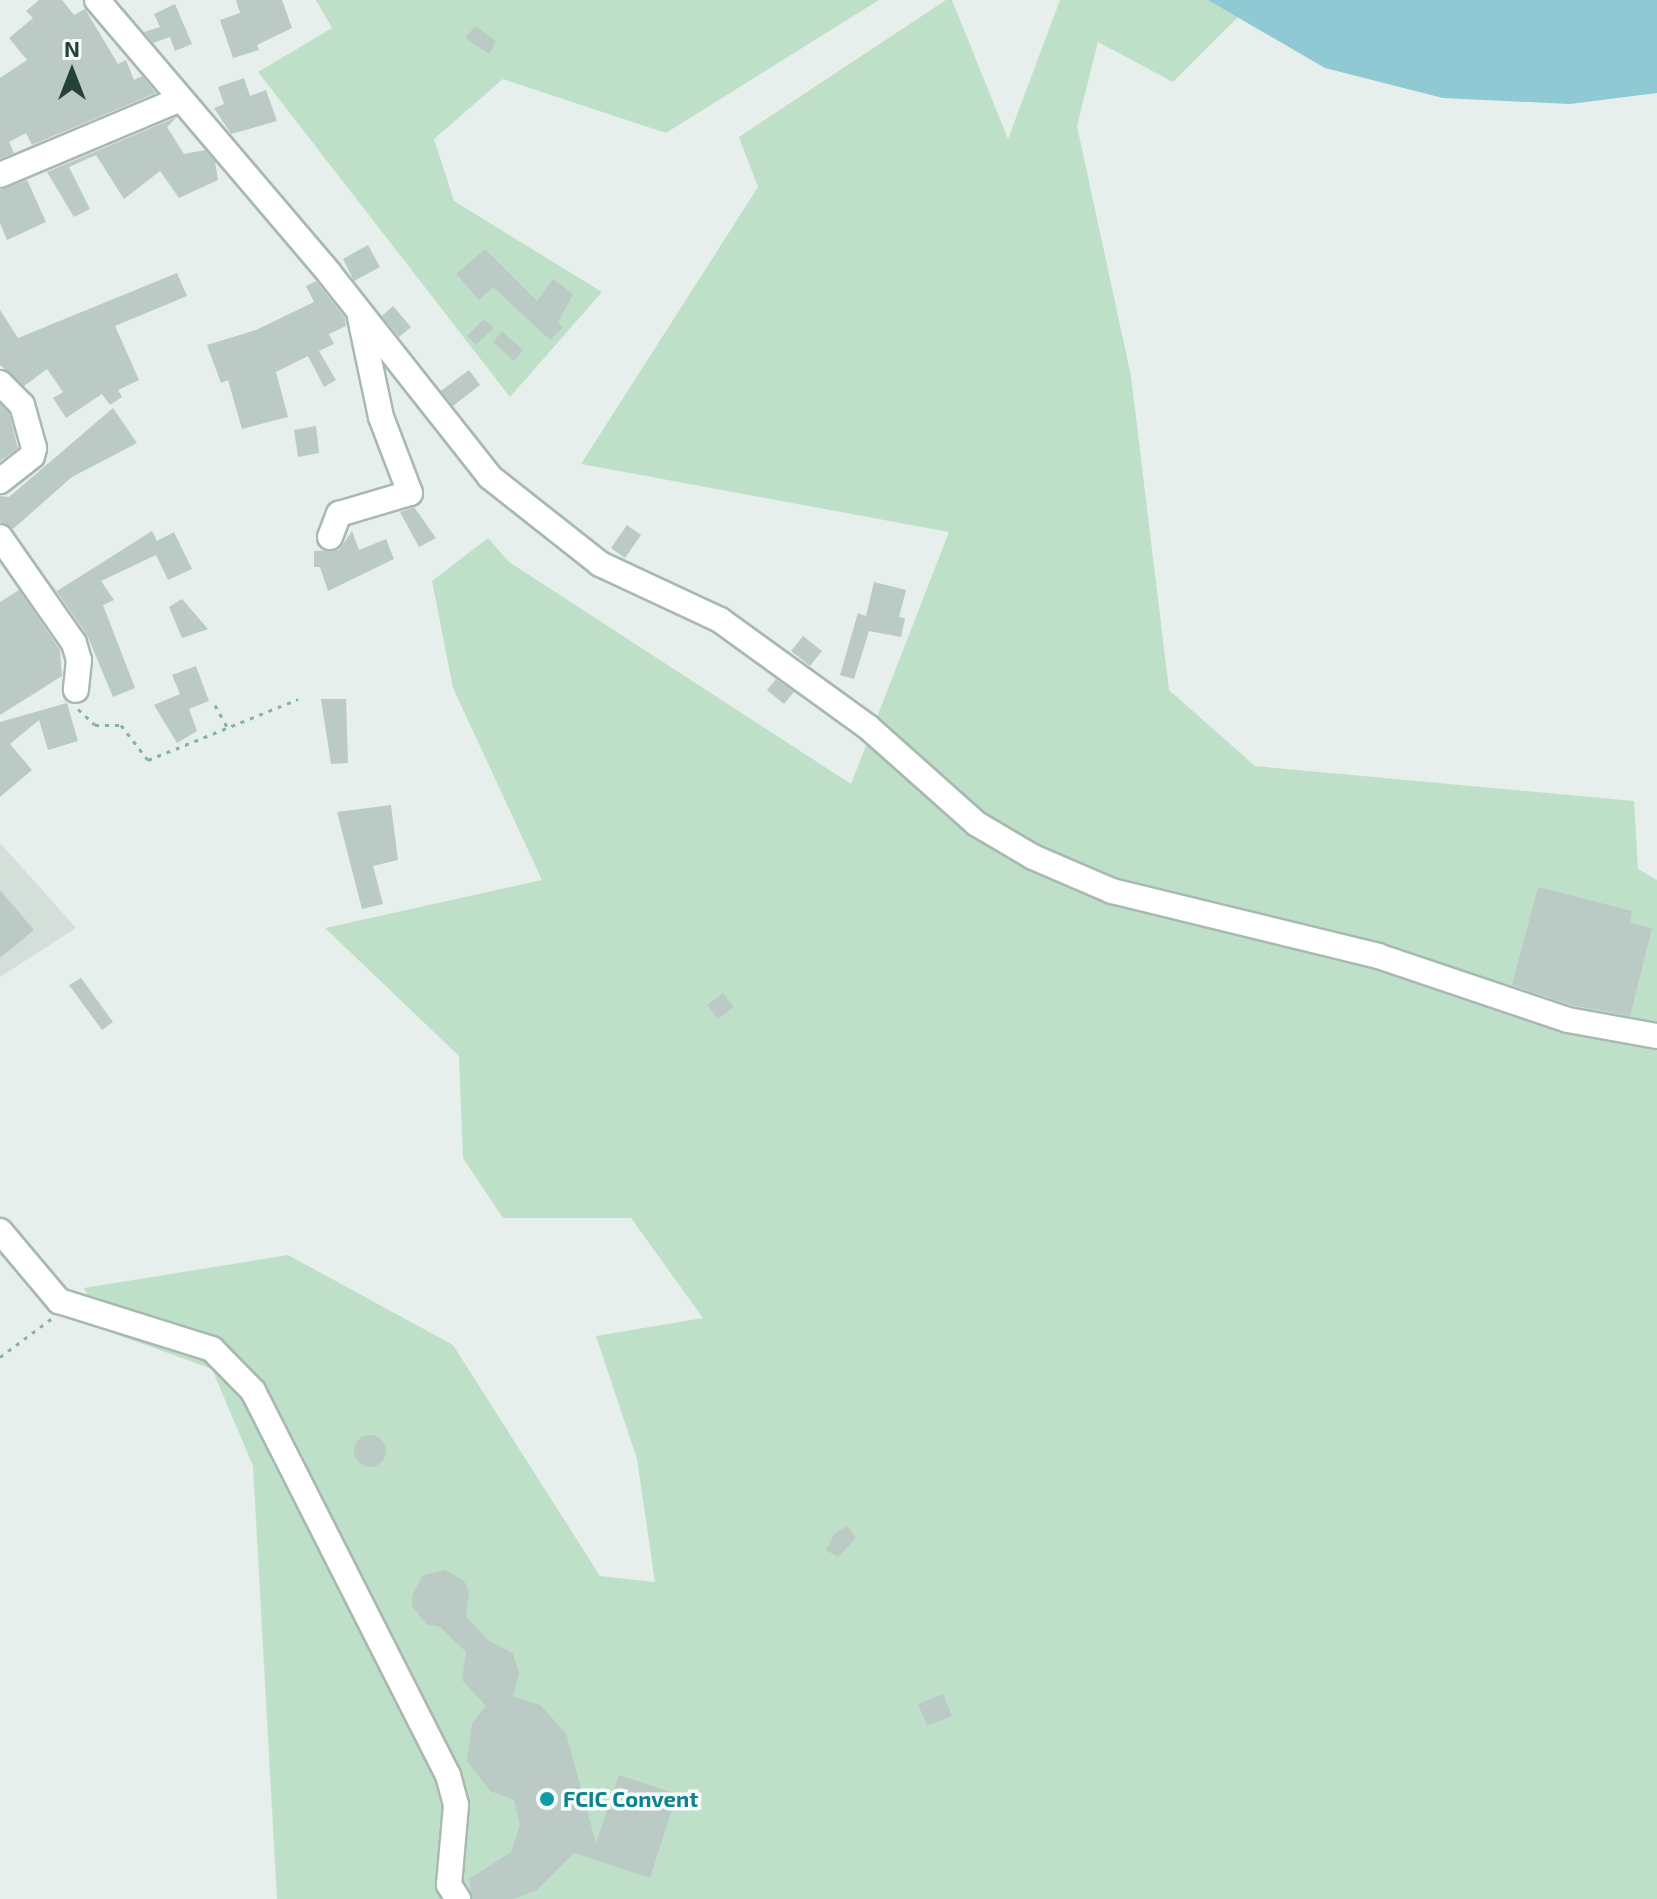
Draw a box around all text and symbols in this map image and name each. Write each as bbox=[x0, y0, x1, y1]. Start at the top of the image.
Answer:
north arrow bbox=[32, 32, 112, 112]
text: N bbox=[64, 35, 80, 61]
place label: FCIC Convent bbox=[563, 1786, 698, 1812]
marker: FCIC Convent bbox=[538, 1790, 556, 1808]

